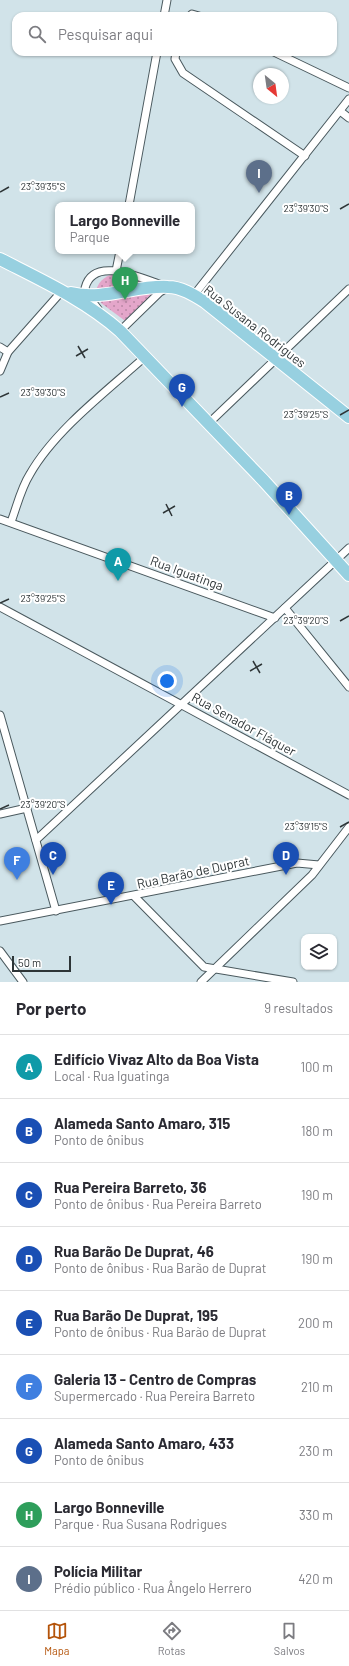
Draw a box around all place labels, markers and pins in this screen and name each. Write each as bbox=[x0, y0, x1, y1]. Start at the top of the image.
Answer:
pin: I bbox=[246, 160, 272, 193]
pin: H bbox=[112, 267, 138, 300]
pin: G bbox=[169, 374, 195, 407]
pin: B bbox=[276, 482, 302, 515]
pin: A bbox=[105, 548, 131, 581]
pin: C bbox=[40, 842, 66, 875]
pin: D bbox=[273, 842, 299, 875]
pin: F bbox=[4, 847, 30, 880]
pin: E bbox=[98, 872, 124, 905]

